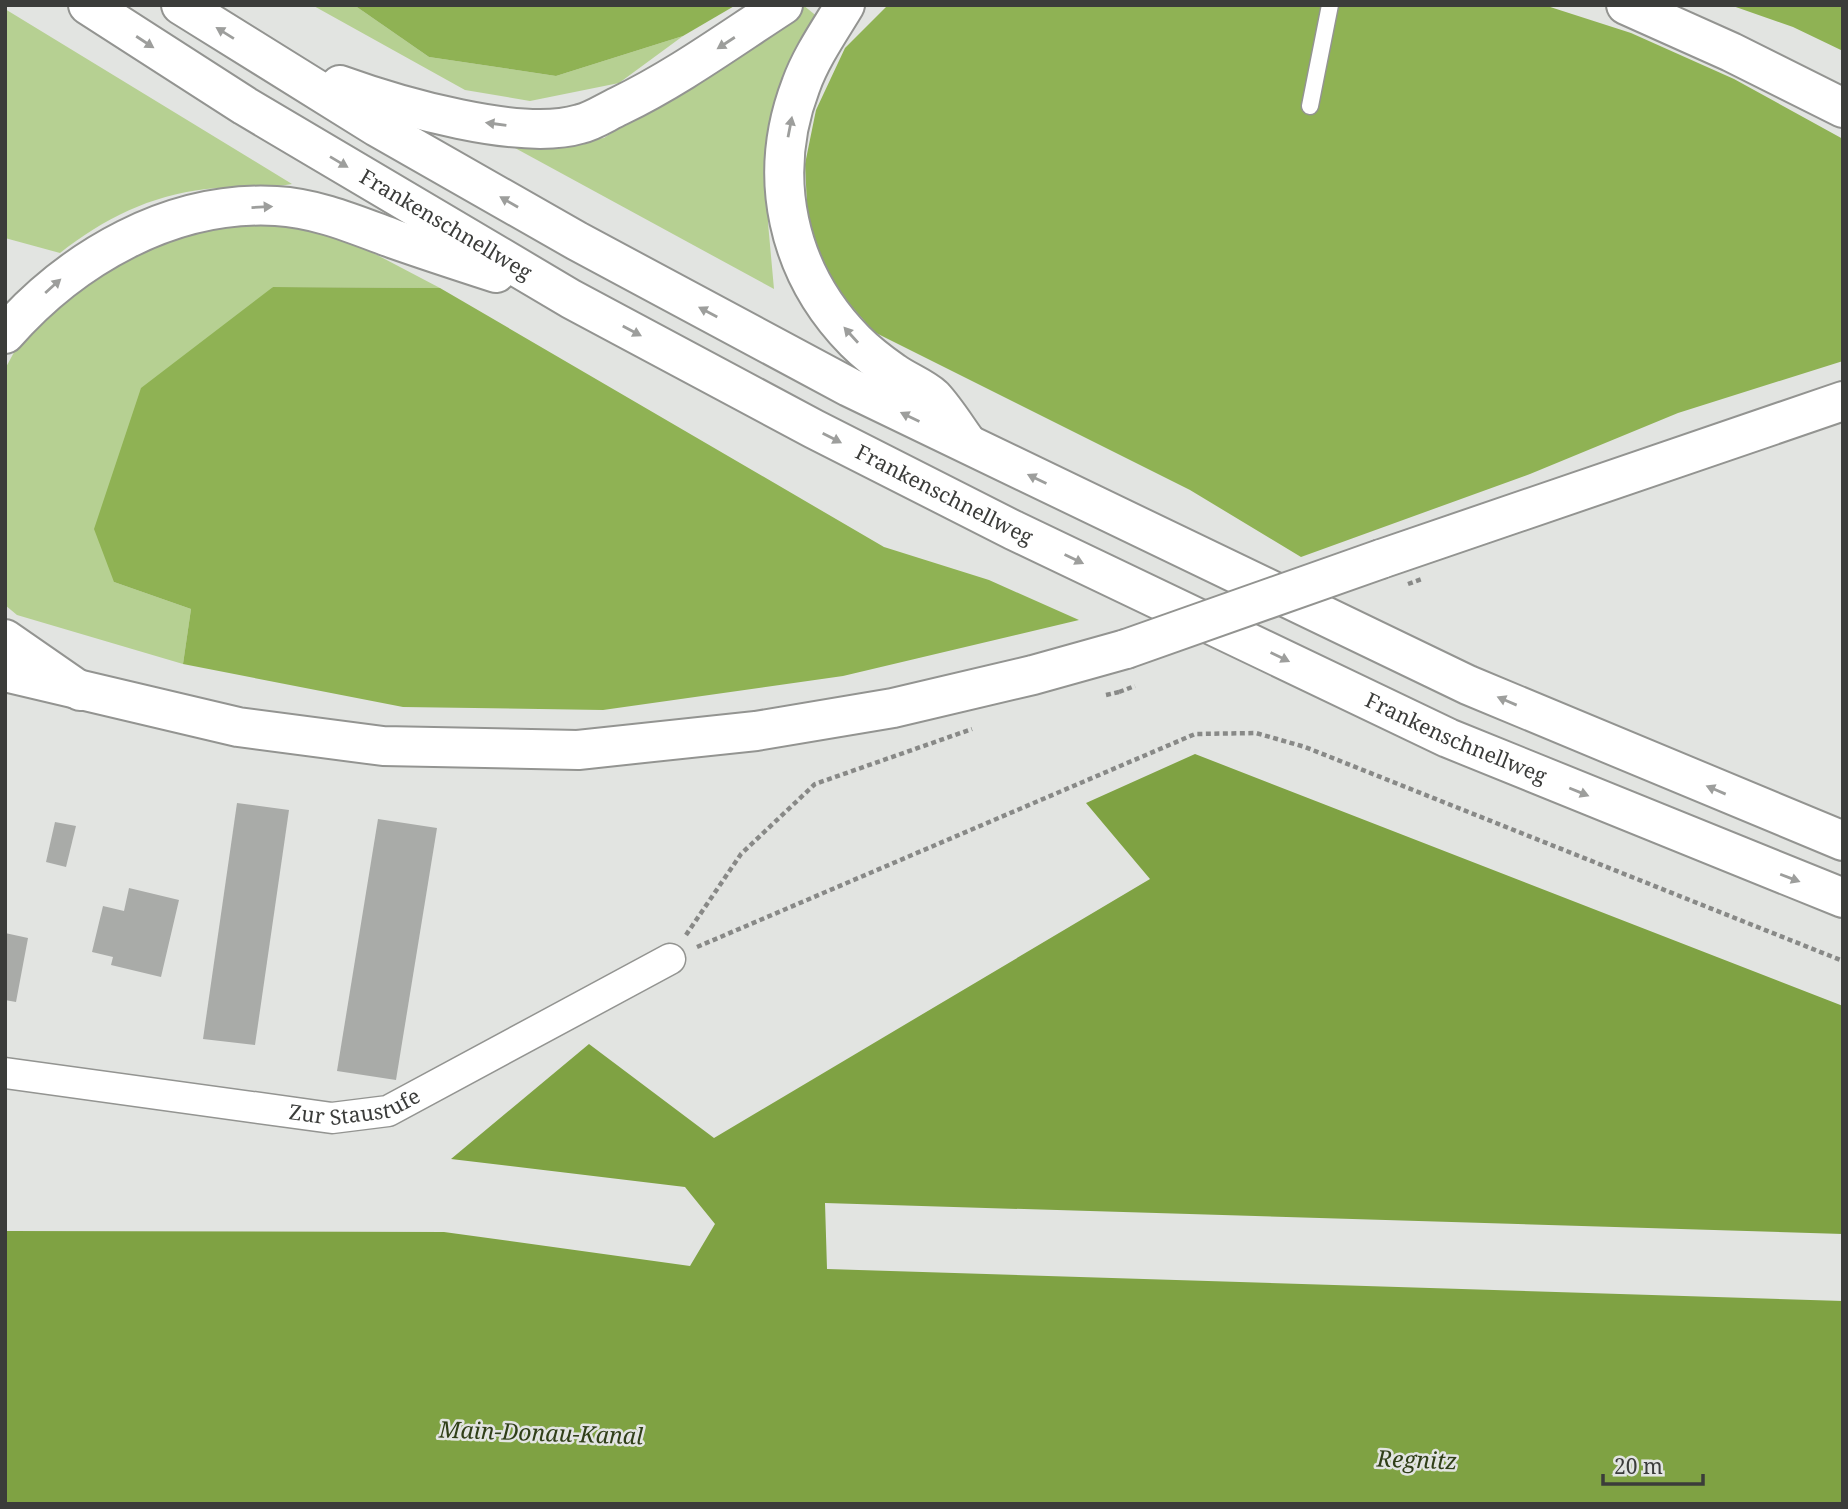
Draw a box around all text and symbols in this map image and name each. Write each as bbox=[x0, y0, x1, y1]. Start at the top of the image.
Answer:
one-way arrow bbox=[215, 26, 234, 39]
one-way arrow bbox=[136, 36, 155, 49]
one-way arrow bbox=[716, 36, 735, 49]
one-way arrow bbox=[784, 116, 795, 138]
one-way arrow bbox=[485, 119, 507, 130]
one-way arrow bbox=[329, 156, 348, 168]
street label: Frankenschnellweg bbox=[355, 162, 538, 286]
one-way arrow bbox=[499, 196, 518, 208]
one-way arrow bbox=[251, 201, 273, 212]
one-way arrow bbox=[44, 278, 62, 294]
one-way arrow bbox=[698, 306, 718, 317]
one-way arrow bbox=[622, 325, 641, 337]
one-way arrow bbox=[843, 326, 859, 344]
one-way arrow bbox=[900, 412, 920, 423]
one-way arrow bbox=[822, 433, 842, 444]
street label: Frankenschnellweg bbox=[851, 437, 1039, 551]
one-way arrow bbox=[1027, 473, 1047, 485]
one-way arrow bbox=[1064, 554, 1084, 565]
one-way arrow bbox=[1270, 652, 1290, 663]
street label: Frankenschnellweg bbox=[1361, 686, 1552, 790]
one-way arrow bbox=[1496, 696, 1517, 707]
one-way arrow bbox=[1705, 785, 1726, 796]
one-way arrow bbox=[1569, 787, 1590, 798]
one-way arrow bbox=[1780, 873, 1801, 884]
street label: Zur Staustufe bbox=[287, 1081, 425, 1131]
water label: Main-Donau-Kanal bbox=[437, 1412, 644, 1452]
water label: Regnitz bbox=[1375, 1442, 1458, 1476]
scale bar bbox=[1603, 1442, 1703, 1486]
text: 20 m bbox=[1614, 1452, 1663, 1480]

